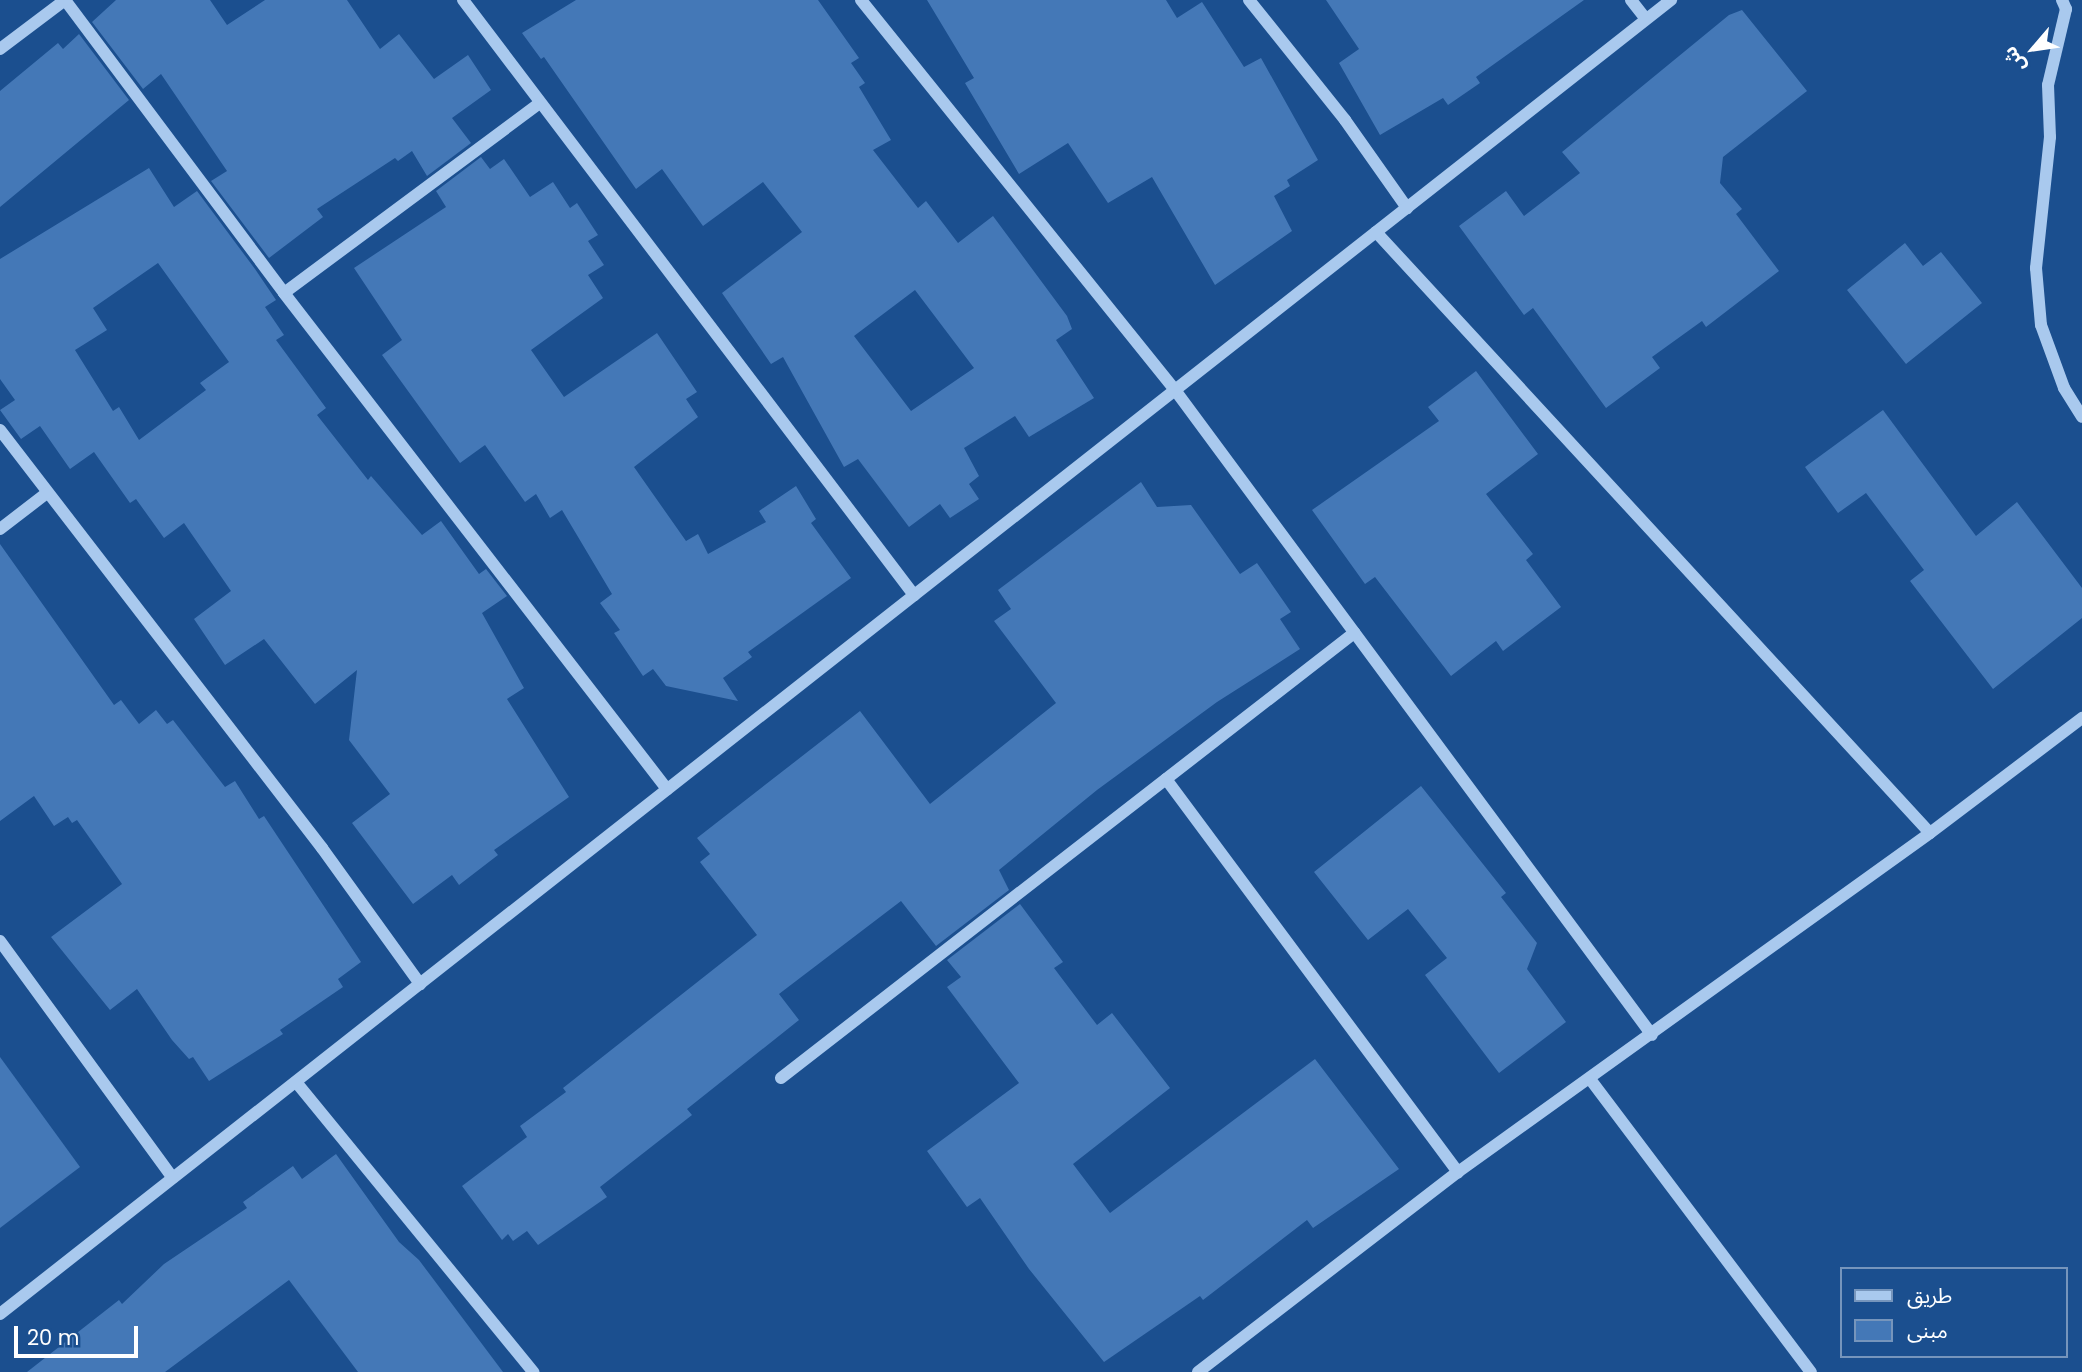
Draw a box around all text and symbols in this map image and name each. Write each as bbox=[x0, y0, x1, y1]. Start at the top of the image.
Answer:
north arrow bbox=[1998, 14, 2068, 84]
text: ش bbox=[1996, 41, 2032, 77]
legend bbox=[1840, 1267, 2068, 1358]
text: طريق bbox=[1907, 1281, 1952, 1310]
scale bar bbox=[18, 1312, 142, 1356]
text: مبنى bbox=[1907, 1316, 1948, 1345]
text: 20 m bbox=[27, 1323, 80, 1352]

